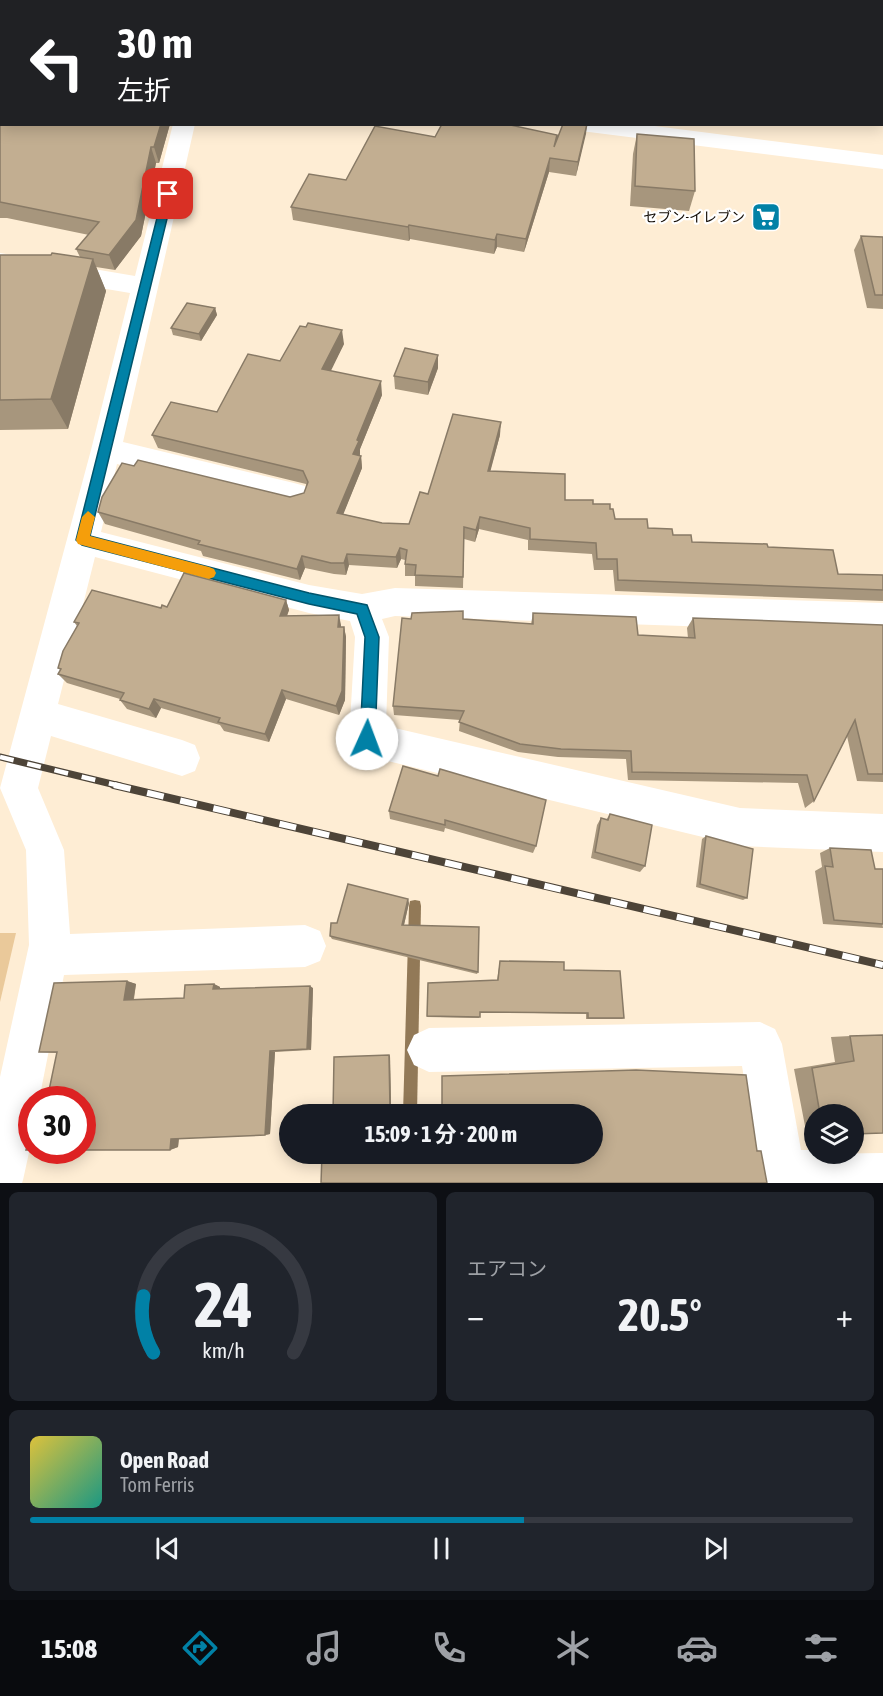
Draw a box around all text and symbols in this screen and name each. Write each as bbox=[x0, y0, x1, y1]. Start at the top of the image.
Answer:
text: 30 m bbox=[117, 19, 192, 67]
icon: left bbox=[18, 24, 96, 102]
text: 左折 bbox=[117, 75, 171, 106]
pin bbox=[142, 168, 193, 219]
icon: arrive bbox=[151, 177, 184, 210]
supermarket icon: セブン-イレブン bbox=[750, 201, 782, 233]
place label: セブン-イレブン bbox=[644, 209, 745, 225]
position arrow bbox=[335, 707, 399, 771]
speed limit sign: 30 bbox=[18, 1086, 96, 1164]
map controls bbox=[804, 1104, 864, 1164]
button: layers bbox=[804, 1104, 864, 1164]
text: 15:09 · 1 分 · 200 m bbox=[365, 1121, 517, 1147]
text: エアコン bbox=[467, 1257, 547, 1280]
text: 24 bbox=[194, 1269, 252, 1340]
text: 20.5° bbox=[618, 1289, 702, 1341]
text: − bbox=[467, 1296, 484, 1334]
text: + bbox=[836, 1296, 853, 1334]
text: km/h bbox=[202, 1339, 244, 1364]
text: Open Road bbox=[120, 1447, 209, 1473]
text: Tom Ferris bbox=[120, 1473, 194, 1496]
icon: previous bbox=[151, 1532, 184, 1565]
icon: pause bbox=[425, 1532, 458, 1565]
icon: next bbox=[699, 1532, 732, 1565]
icon: directions bbox=[179, 1627, 221, 1669]
icon: music bbox=[303, 1627, 345, 1669]
icon: phone bbox=[428, 1627, 470, 1669]
icon: climate bbox=[552, 1627, 594, 1669]
icon: car bbox=[676, 1627, 718, 1669]
icon: filters bbox=[800, 1627, 842, 1669]
text: 15:08 bbox=[41, 1633, 97, 1664]

